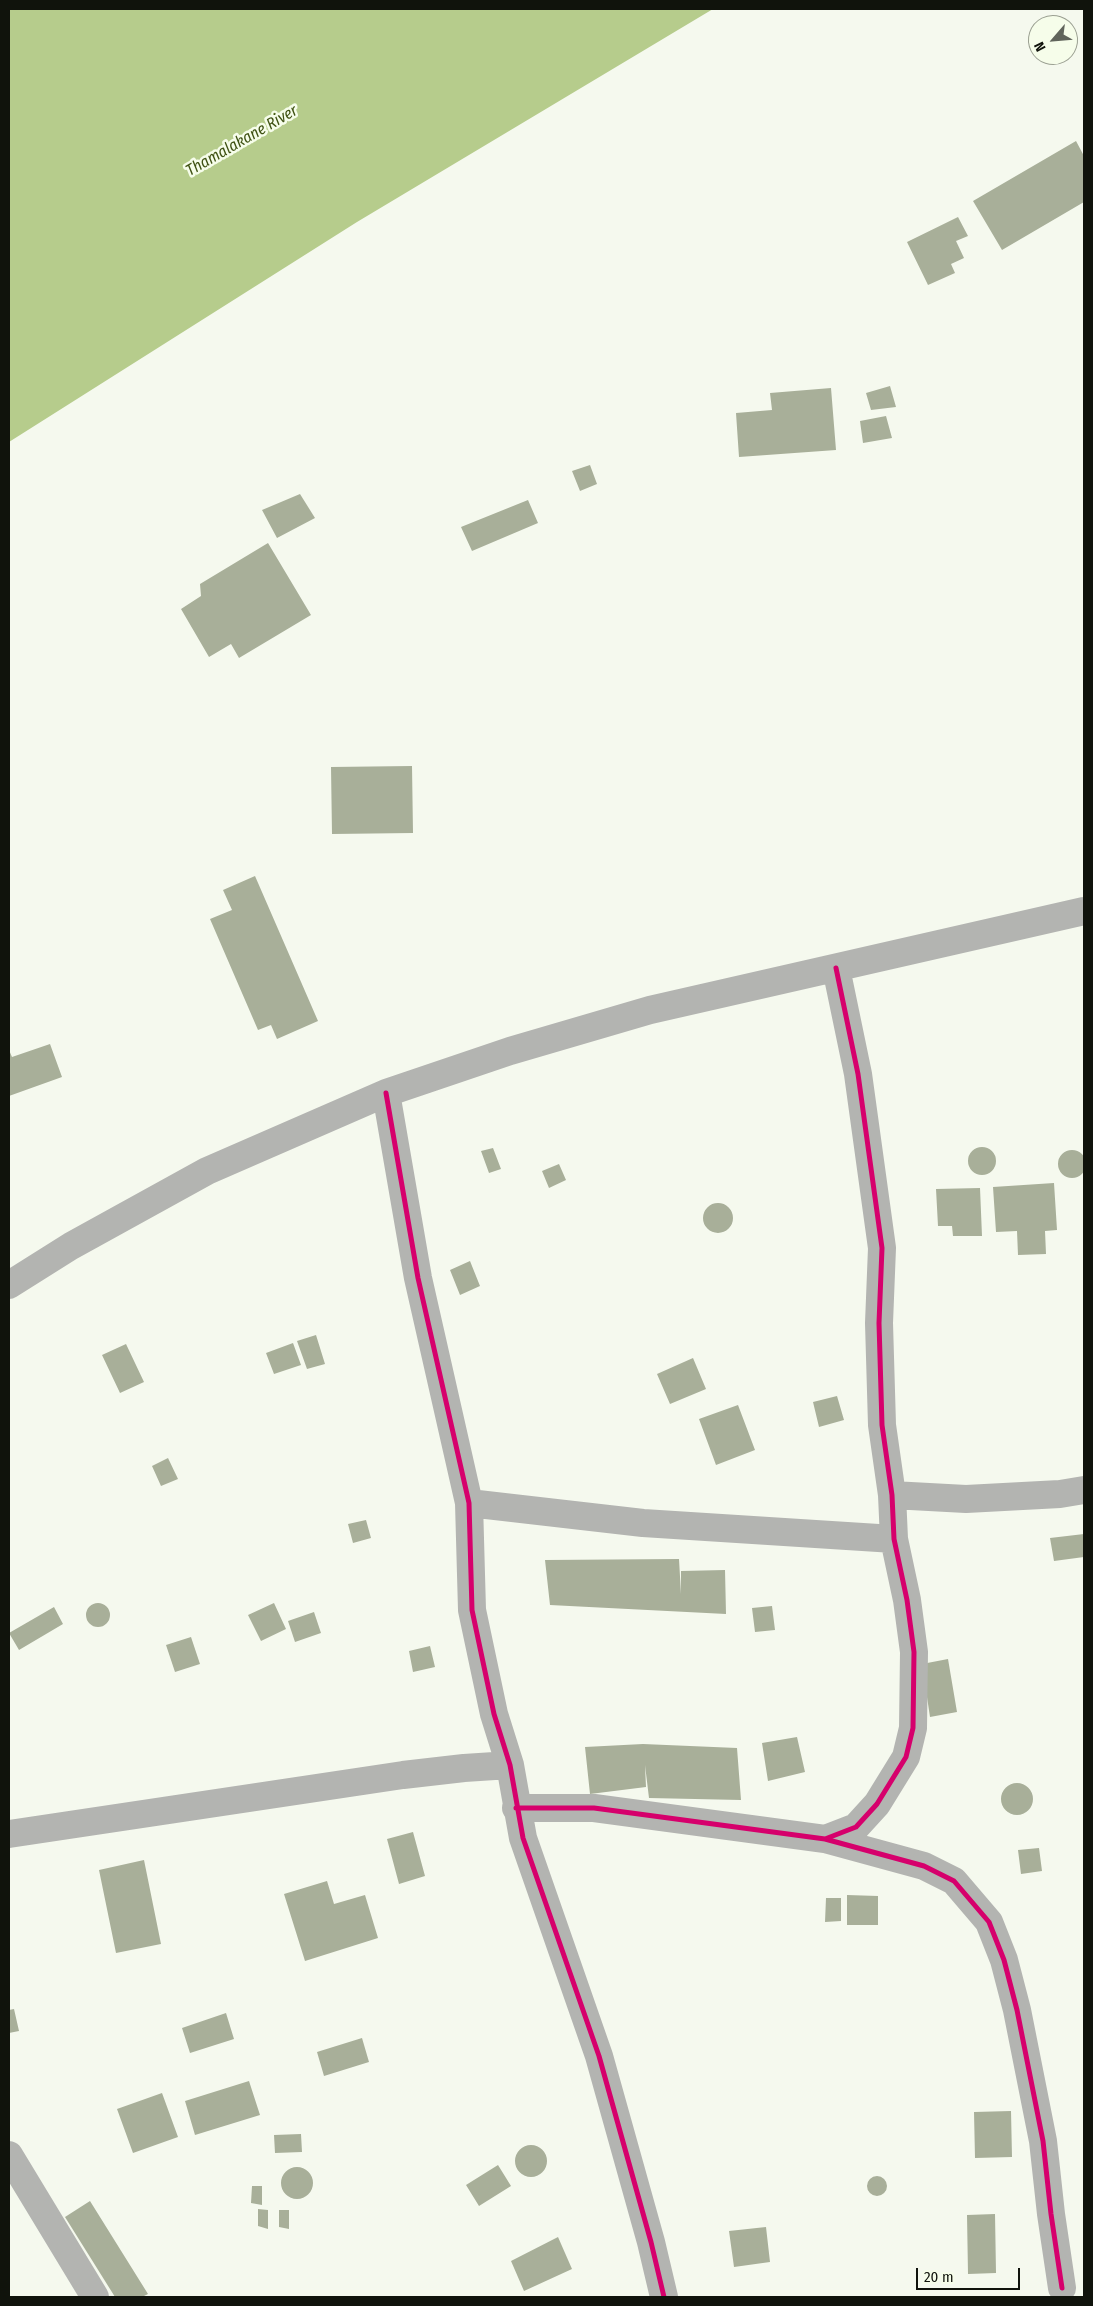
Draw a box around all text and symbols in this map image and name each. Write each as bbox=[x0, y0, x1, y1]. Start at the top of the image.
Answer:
north arrow bbox=[1028, 15, 1078, 65]
text: N bbox=[1031, 39, 1050, 54]
water label: Thamalakane River bbox=[183, 101, 301, 181]
scale bar bbox=[918, 2258, 1022, 2290]
text: 20 m bbox=[924, 2268, 954, 2286]

